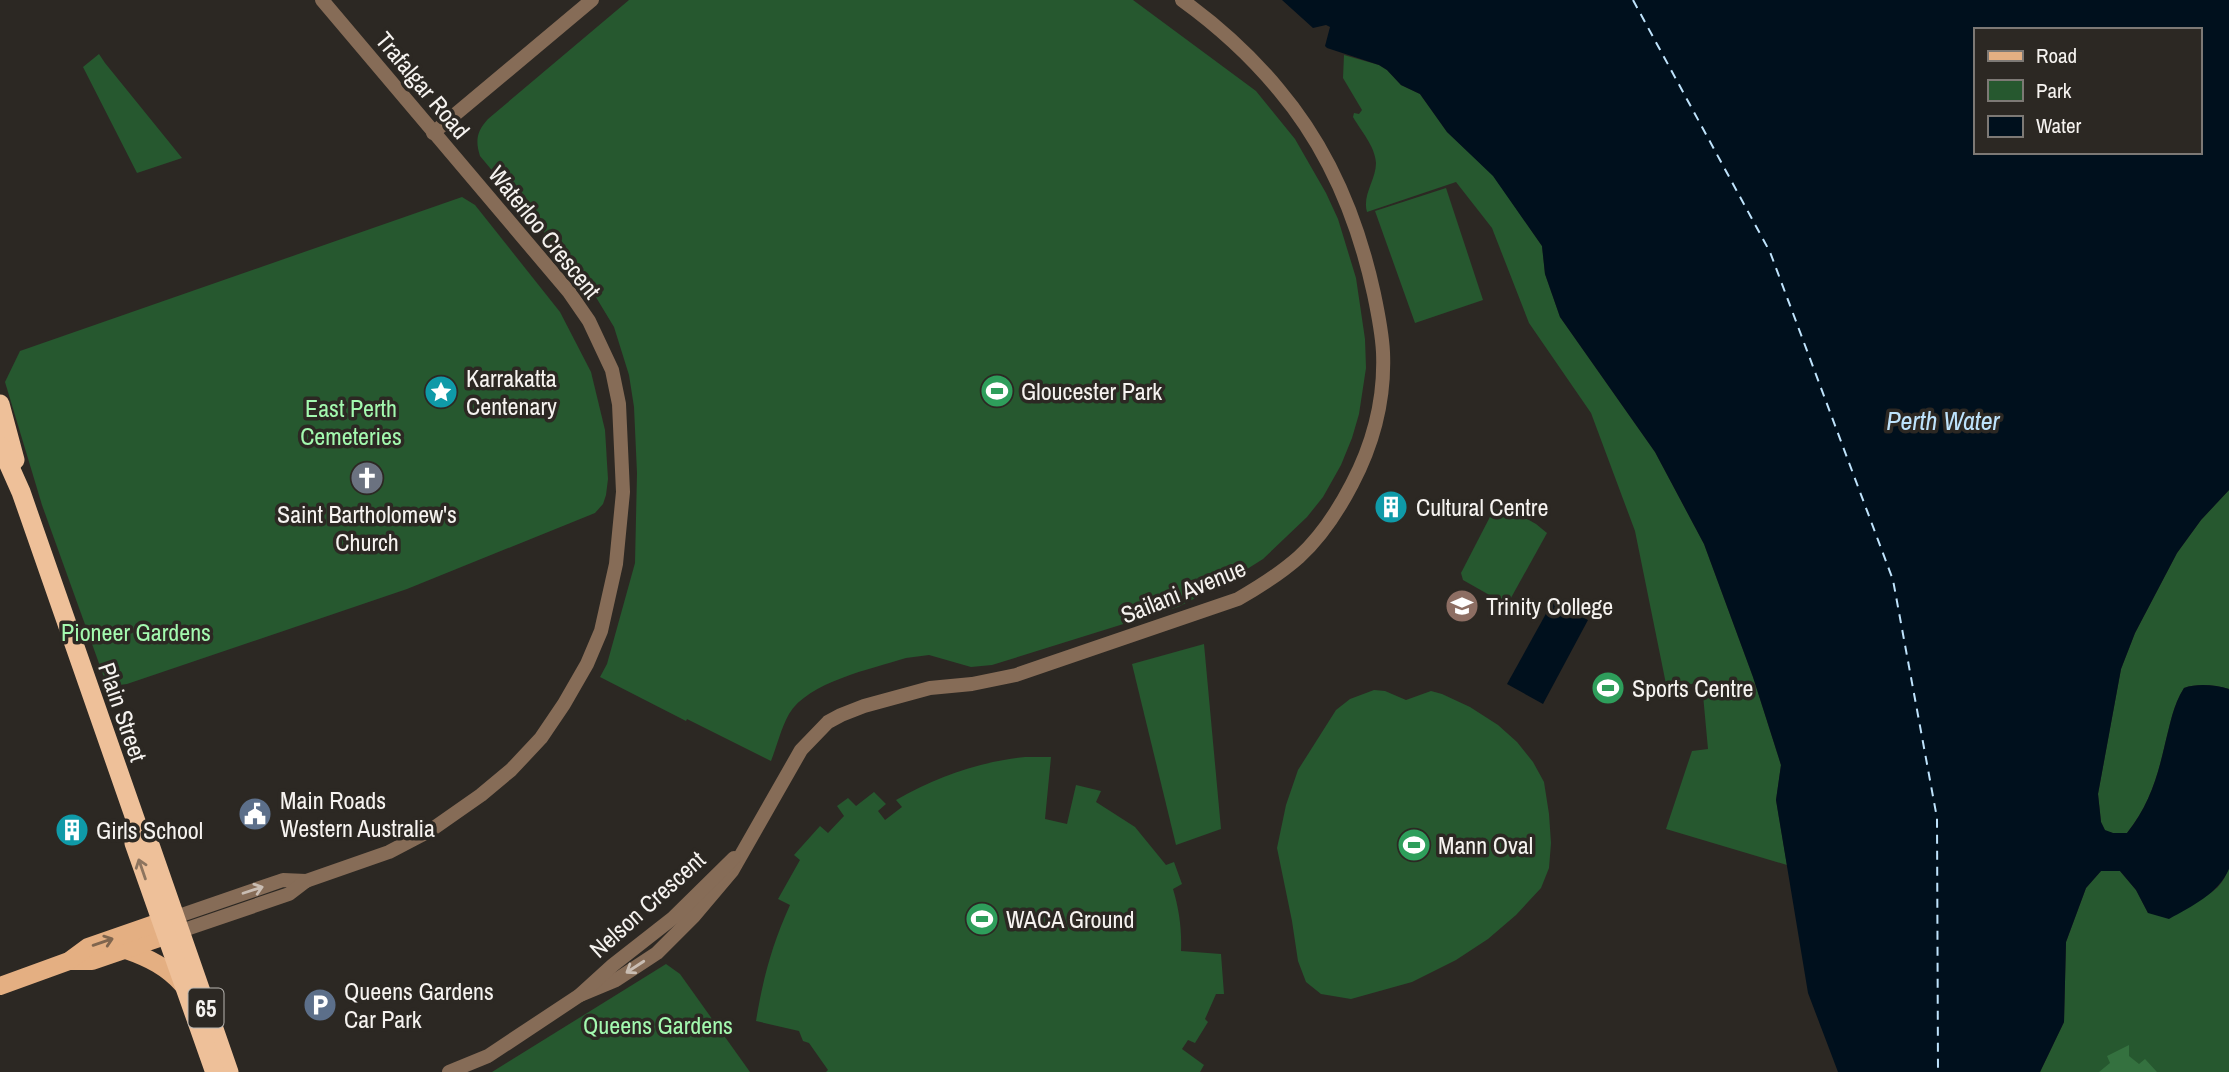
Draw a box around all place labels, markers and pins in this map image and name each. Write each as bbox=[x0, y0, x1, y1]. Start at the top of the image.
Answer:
place label: Karrakatta Centenary bbox=[466, 362, 557, 422]
sports icon: Gloucester Park bbox=[978, 372, 1016, 410]
place icon: Karrakatta Centenary bbox=[422, 373, 460, 411]
place label: Gloucester Park bbox=[1021, 375, 1162, 407]
church icon: Saint Bartholomew's Church bbox=[348, 459, 386, 497]
building icon: Cultural Centre bbox=[1372, 488, 1410, 526]
place label: Cultural Centre bbox=[1416, 491, 1548, 523]
place label: Saint Bartholomew's Church bbox=[277, 498, 457, 558]
school or university icon: Trinity College bbox=[1443, 587, 1481, 625]
place label: Trinity College bbox=[1486, 590, 1613, 622]
sports icon: Sports Centre bbox=[1589, 669, 1627, 707]
place label: Sports Centre bbox=[1632, 672, 1753, 704]
place label: Main Roads Western Australia bbox=[280, 784, 435, 844]
public building icon: Main Roads Western Australia bbox=[236, 795, 274, 833]
building icon: Girls School bbox=[53, 811, 91, 849]
place label: Girls School bbox=[96, 814, 203, 846]
sports icon: Mann Oval bbox=[1395, 826, 1433, 864]
place label: Mann Oval bbox=[1438, 829, 1533, 861]
sports icon: WACA Ground bbox=[963, 900, 1001, 938]
place label: WACA Ground bbox=[1006, 903, 1134, 935]
place label: Queens Gardens Car Park bbox=[344, 975, 494, 1035]
parking icon: Queens Gardens Car Park bbox=[301, 986, 339, 1024]

